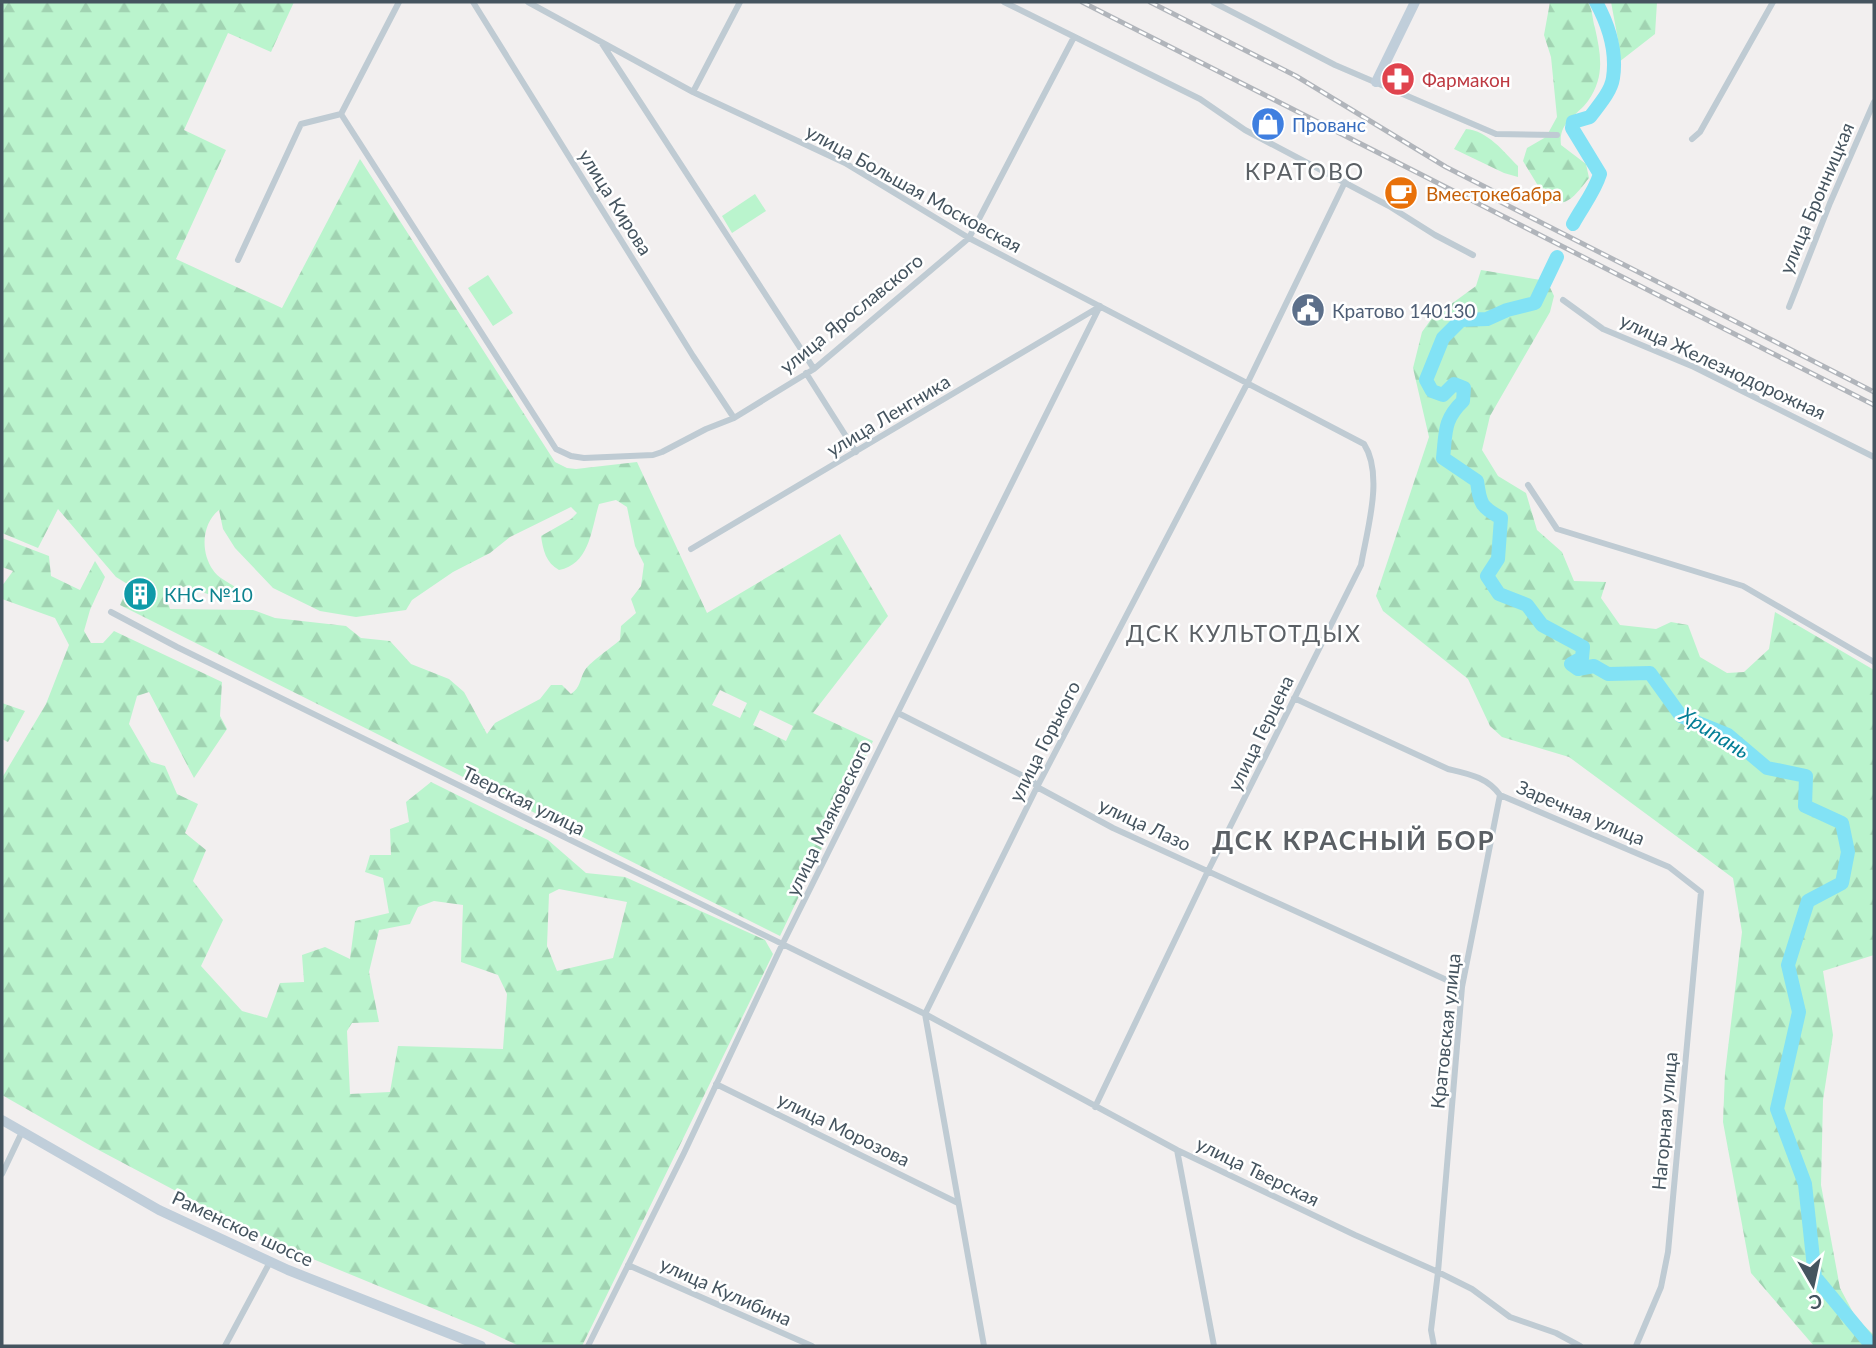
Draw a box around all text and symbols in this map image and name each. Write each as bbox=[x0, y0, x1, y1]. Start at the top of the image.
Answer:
pharmacy icon: Фармакон bbox=[1379, 60, 1417, 98]
place label: Фармакон bbox=[1422, 68, 1510, 91]
shop icon: Прованс bbox=[1249, 105, 1287, 143]
place label: Прованс bbox=[1292, 113, 1366, 136]
street label: улица Большая Московская bbox=[802, 119, 1026, 257]
street label: улица Бронницкая bbox=[1774, 119, 1858, 277]
street label: улица Кирова bbox=[574, 145, 658, 259]
district label: КРАТОВО bbox=[1245, 157, 1365, 185]
cafe icon: Вместокебабра bbox=[1382, 174, 1420, 212]
place label: Вместокебабра bbox=[1426, 182, 1562, 205]
street label: улица Ярославского bbox=[775, 248, 927, 378]
public building icon: Кратово 140130 bbox=[1289, 291, 1327, 329]
place label: Кратово 140130 bbox=[1332, 299, 1476, 322]
street label: улица Железнодорожная bbox=[1616, 308, 1830, 424]
street label: улица Ленгника bbox=[822, 369, 954, 461]
building icon: КНС №10 bbox=[121, 575, 159, 613]
place label: КНС №10 bbox=[164, 583, 253, 606]
district label: ДСК КУЛЬТОТДЫХ bbox=[1126, 619, 1362, 647]
street label: улица Герцена bbox=[1222, 671, 1298, 795]
street label: улица Горького bbox=[1004, 677, 1084, 805]
water label: Хрипань bbox=[1675, 700, 1754, 763]
street label: улица Маяковского bbox=[780, 737, 876, 899]
street label: Тверская улица bbox=[459, 760, 589, 840]
street label: Заречная улица bbox=[1513, 775, 1649, 849]
street label: улица Лазо bbox=[1095, 793, 1195, 855]
district label: ДСК КРАСНЫЙ БОР bbox=[1212, 824, 1496, 856]
street label: Кратовская улица bbox=[1425, 952, 1465, 1110]
street label: Нагорная улица bbox=[1646, 1051, 1682, 1191]
street label: улица Морозова bbox=[774, 1087, 914, 1171]
street label: улица Тверская bbox=[1193, 1131, 1323, 1211]
street label: Раменское шоссе bbox=[169, 1185, 317, 1271]
north arrow bbox=[1778, 1250, 1848, 1320]
street label: улица Кулибина bbox=[657, 1252, 795, 1330]
text: С bbox=[1807, 1290, 1824, 1315]

